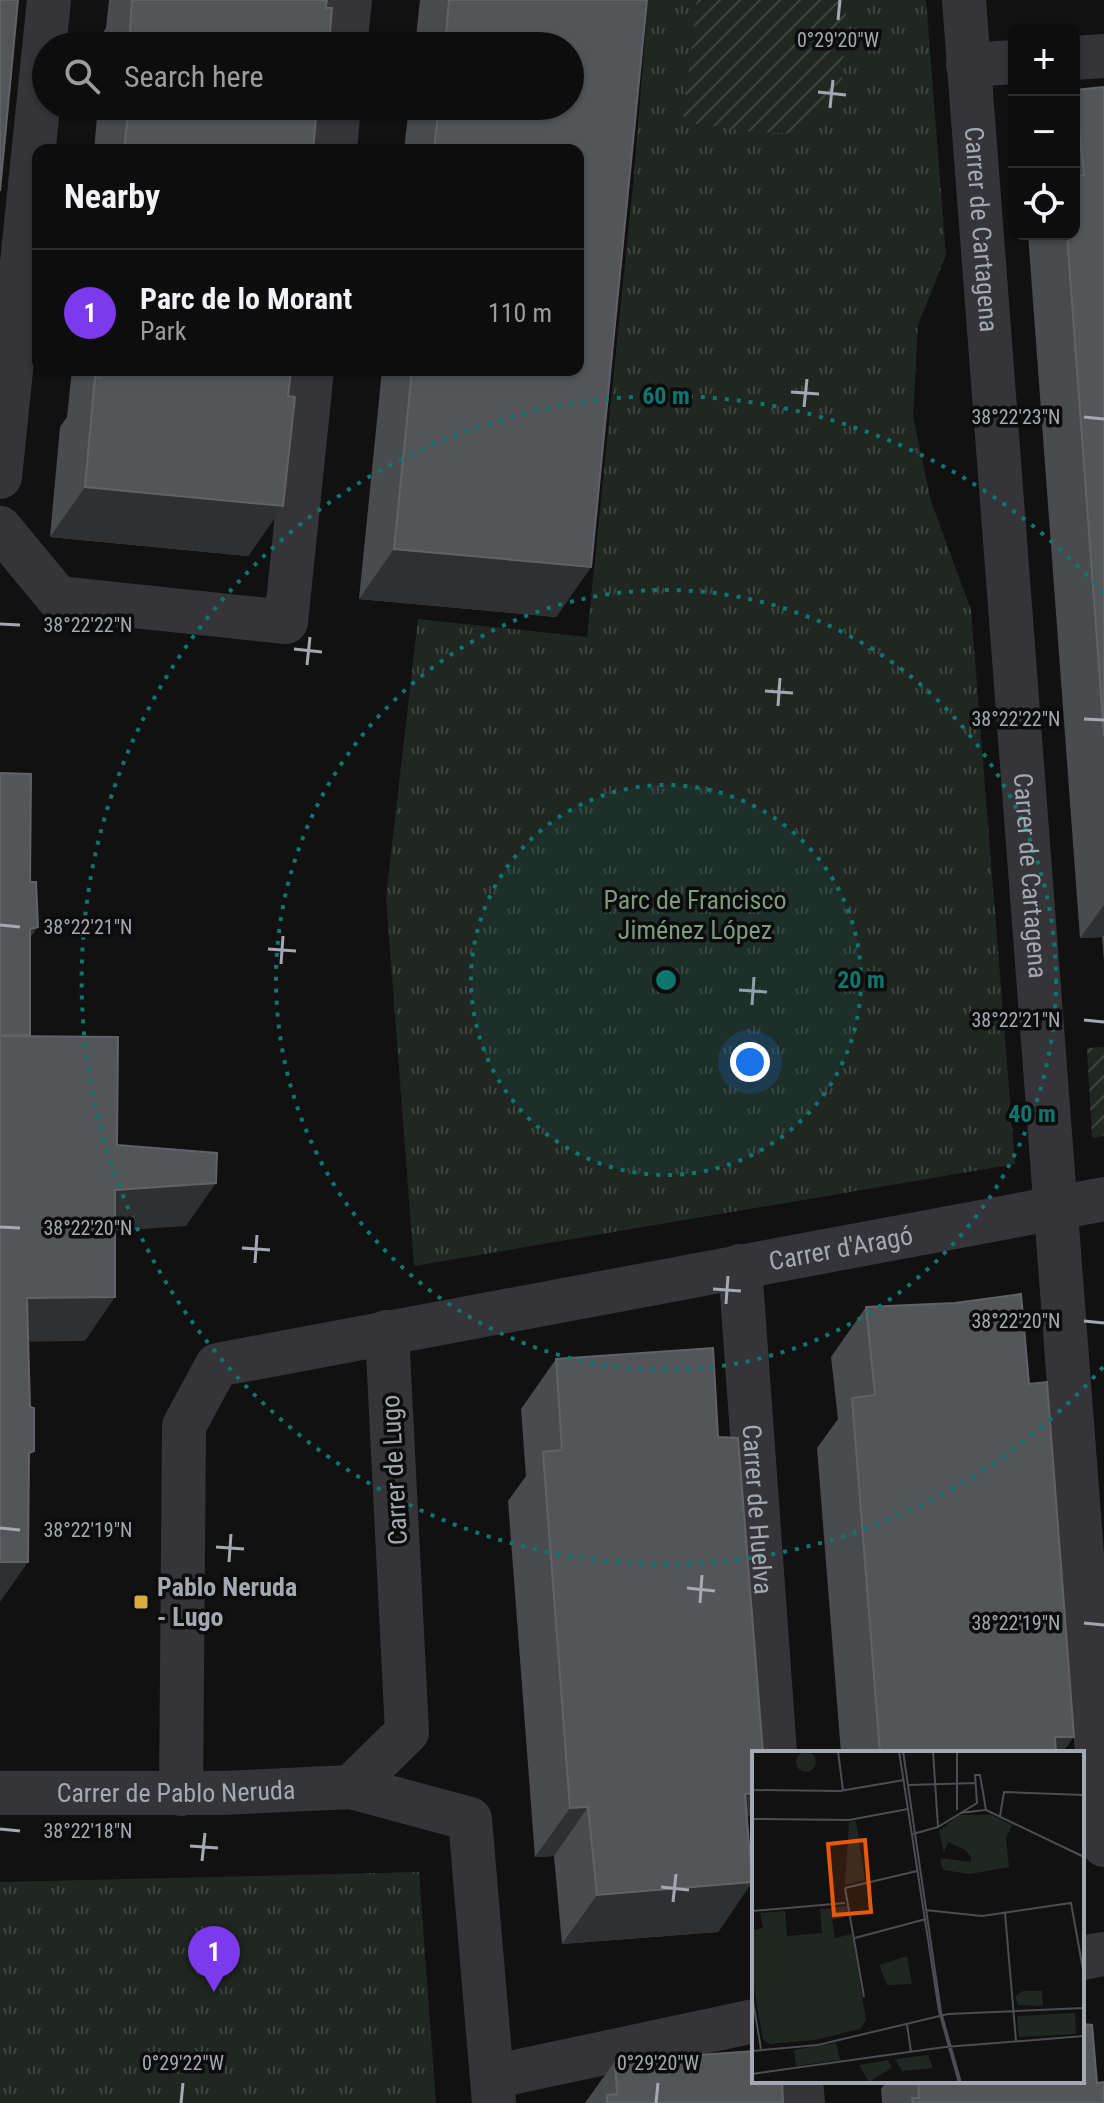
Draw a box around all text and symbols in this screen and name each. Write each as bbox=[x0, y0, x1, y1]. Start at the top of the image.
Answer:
map controls bbox=[1008, 24, 1080, 240]
button: + bbox=[1008, 24, 1080, 96]
text: 0°29'20"W bbox=[797, 28, 879, 52]
search box bbox=[32, 32, 584, 120]
icon: search bbox=[60, 54, 104, 98]
text: Search here bbox=[124, 59, 264, 94]
button: − bbox=[1008, 96, 1080, 168]
street label: Carrer de Cartagena bbox=[959, 126, 1004, 333]
button: locate bbox=[1008, 168, 1080, 240]
text: Nearby bbox=[64, 176, 160, 216]
text: Parc de lo Morant bbox=[140, 281, 352, 316]
text: 1 bbox=[83, 298, 97, 328]
text: 110 m bbox=[488, 298, 552, 328]
text: Park bbox=[140, 316, 186, 346]
text: 60 m bbox=[642, 382, 690, 410]
text: 38°22'23"N bbox=[971, 405, 1061, 429]
text: 38°22'22"N bbox=[43, 613, 133, 637]
text: 38°22'22"N bbox=[971, 707, 1061, 731]
street label: Carrer de Cartagena bbox=[1008, 772, 1053, 979]
park label: Parc de Francisco Jiménez López bbox=[604, 885, 786, 945]
text: 38°22'21"N bbox=[43, 915, 133, 939]
centre of rings bbox=[652, 966, 680, 994]
text: 20 m bbox=[837, 966, 885, 994]
text: 38°22'21"N bbox=[971, 1008, 1061, 1032]
your location bbox=[730, 1042, 770, 1082]
text: 40 m bbox=[1008, 1100, 1056, 1128]
text: 38°22'20"N bbox=[43, 1216, 133, 1240]
street label: Carrer d'Aragó bbox=[766, 1220, 915, 1276]
text: 38°22'20"N bbox=[971, 1309, 1061, 1333]
street label: Carrer de Lugo bbox=[375, 1394, 413, 1546]
street label: Carrer de Huelva bbox=[736, 1423, 779, 1595]
text: 38°22'19"N bbox=[43, 1518, 133, 1542]
place label: Pablo Neruda - Lugo bbox=[157, 1572, 297, 1632]
marker: Pablo Neruda - Lugo bbox=[132, 1593, 150, 1611]
text: 38°22'19"N bbox=[971, 1611, 1061, 1635]
inset map bbox=[752, 1751, 1084, 2083]
street label: Carrer de Pablo Neruda bbox=[57, 1775, 296, 1808]
text: 38°22'18"N bbox=[43, 1819, 133, 1843]
pin: 1 bbox=[188, 1926, 240, 1992]
text: 0°29'22"W bbox=[142, 2051, 224, 2075]
text: 0°29'20"W bbox=[617, 2051, 699, 2075]

